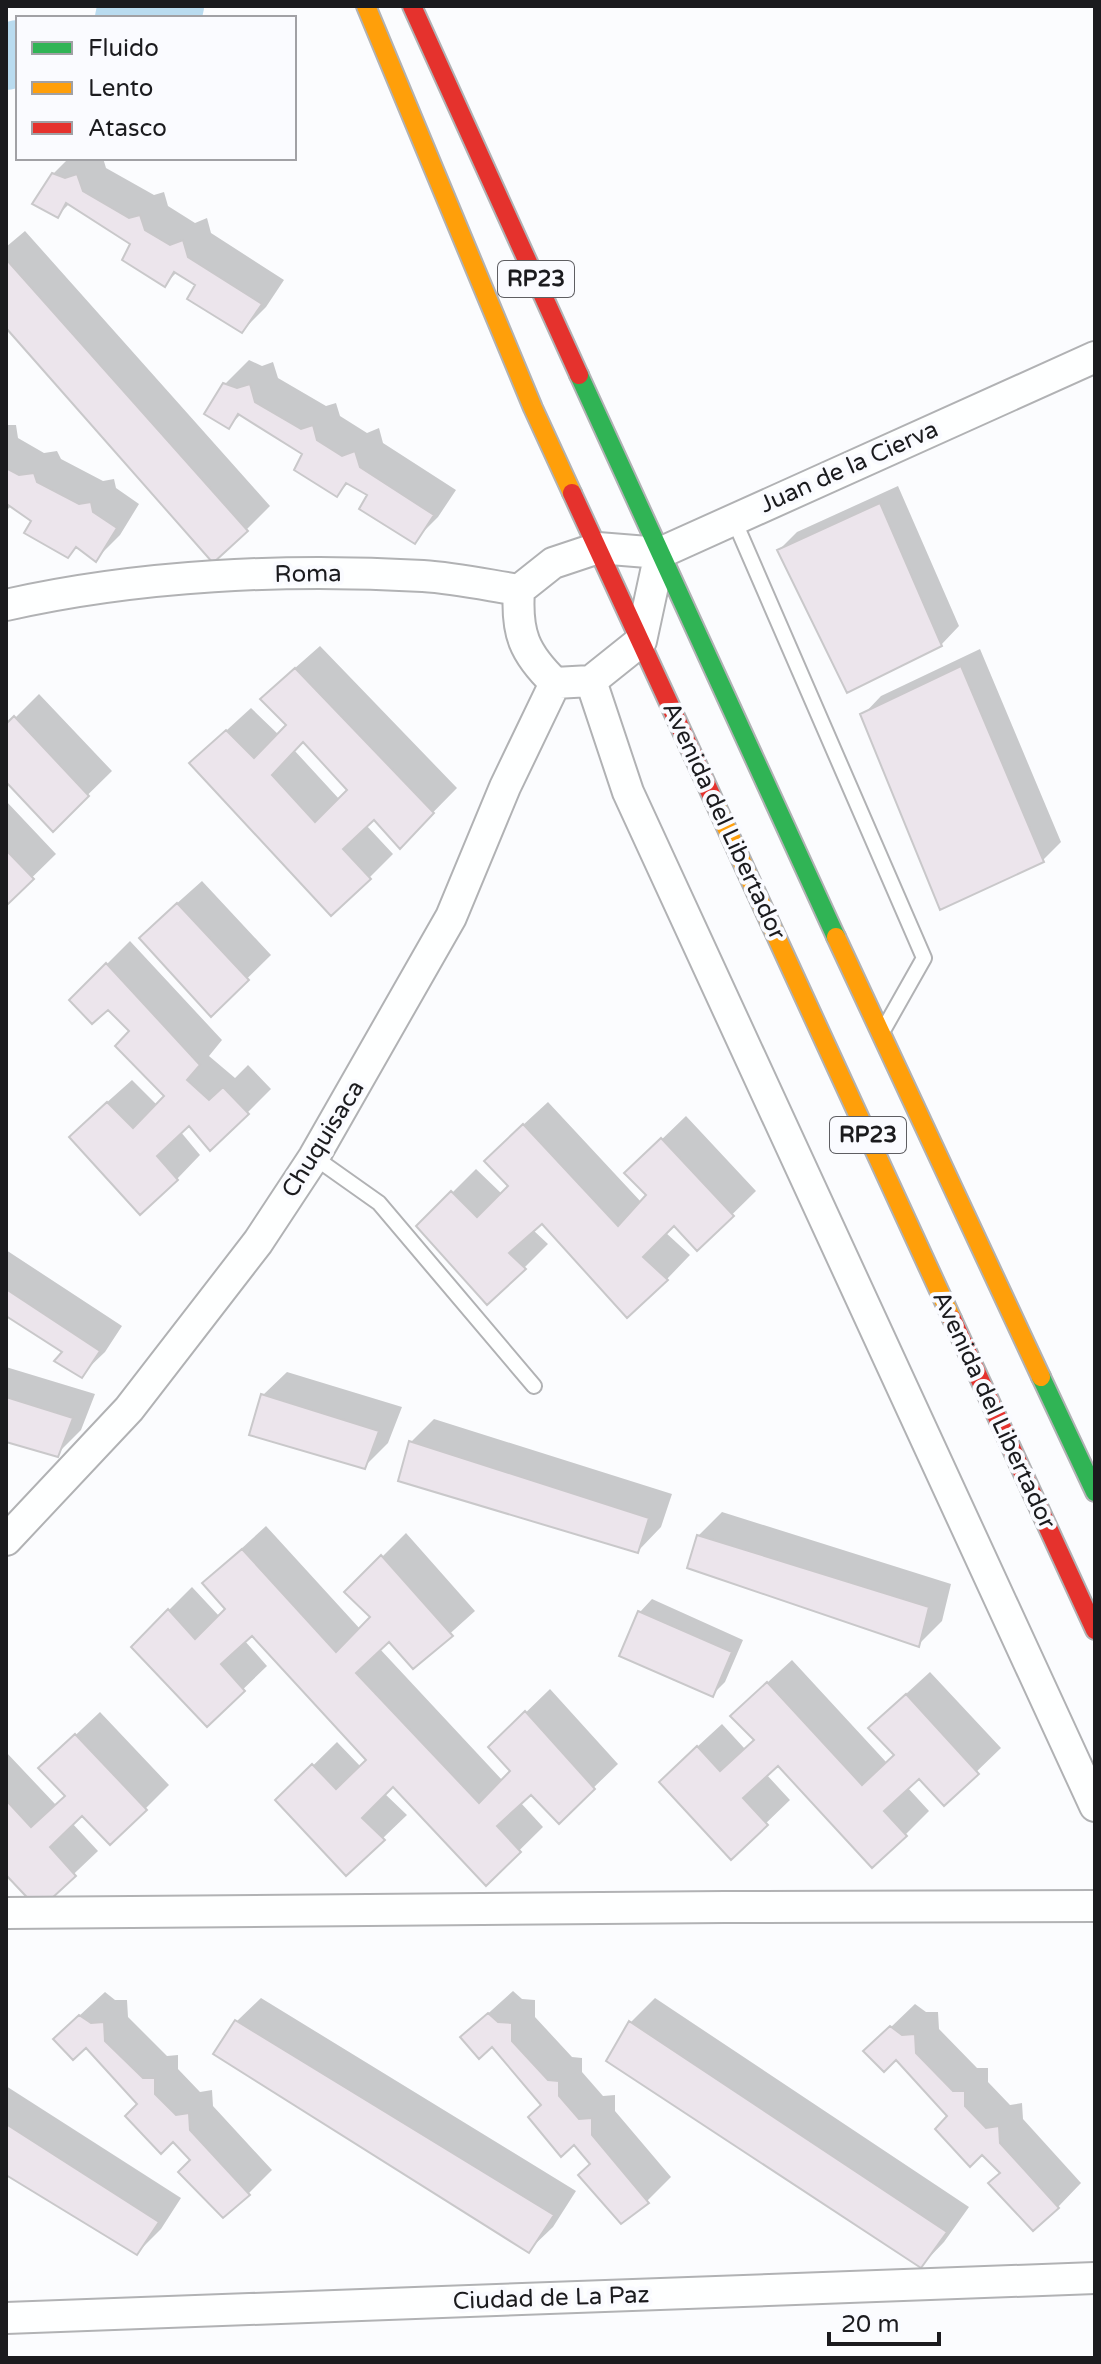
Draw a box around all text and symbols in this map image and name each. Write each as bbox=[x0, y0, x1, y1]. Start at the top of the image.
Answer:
legend bbox=[16, 16, 296, 160]
text: Fluido bbox=[88, 34, 159, 63]
text: Lento bbox=[88, 74, 153, 103]
text: Atasco bbox=[88, 114, 167, 143]
road number: RP23 bbox=[498, 261, 574, 297]
street label: Juan de la Cierva bbox=[755, 415, 943, 519]
street label: Roma bbox=[274, 559, 342, 589]
street label: Avenida del Libertador bbox=[656, 698, 792, 945]
street label: Chuquisaca bbox=[276, 1075, 370, 1203]
road number: RP23 bbox=[830, 1117, 906, 1153]
street label: Avenida del Libertador bbox=[926, 1287, 1062, 1534]
street label: Ciudad de La Paz bbox=[452, 2280, 650, 2316]
scale bar bbox=[829, 2296, 939, 2346]
text: 20 m bbox=[841, 2310, 899, 2339]

